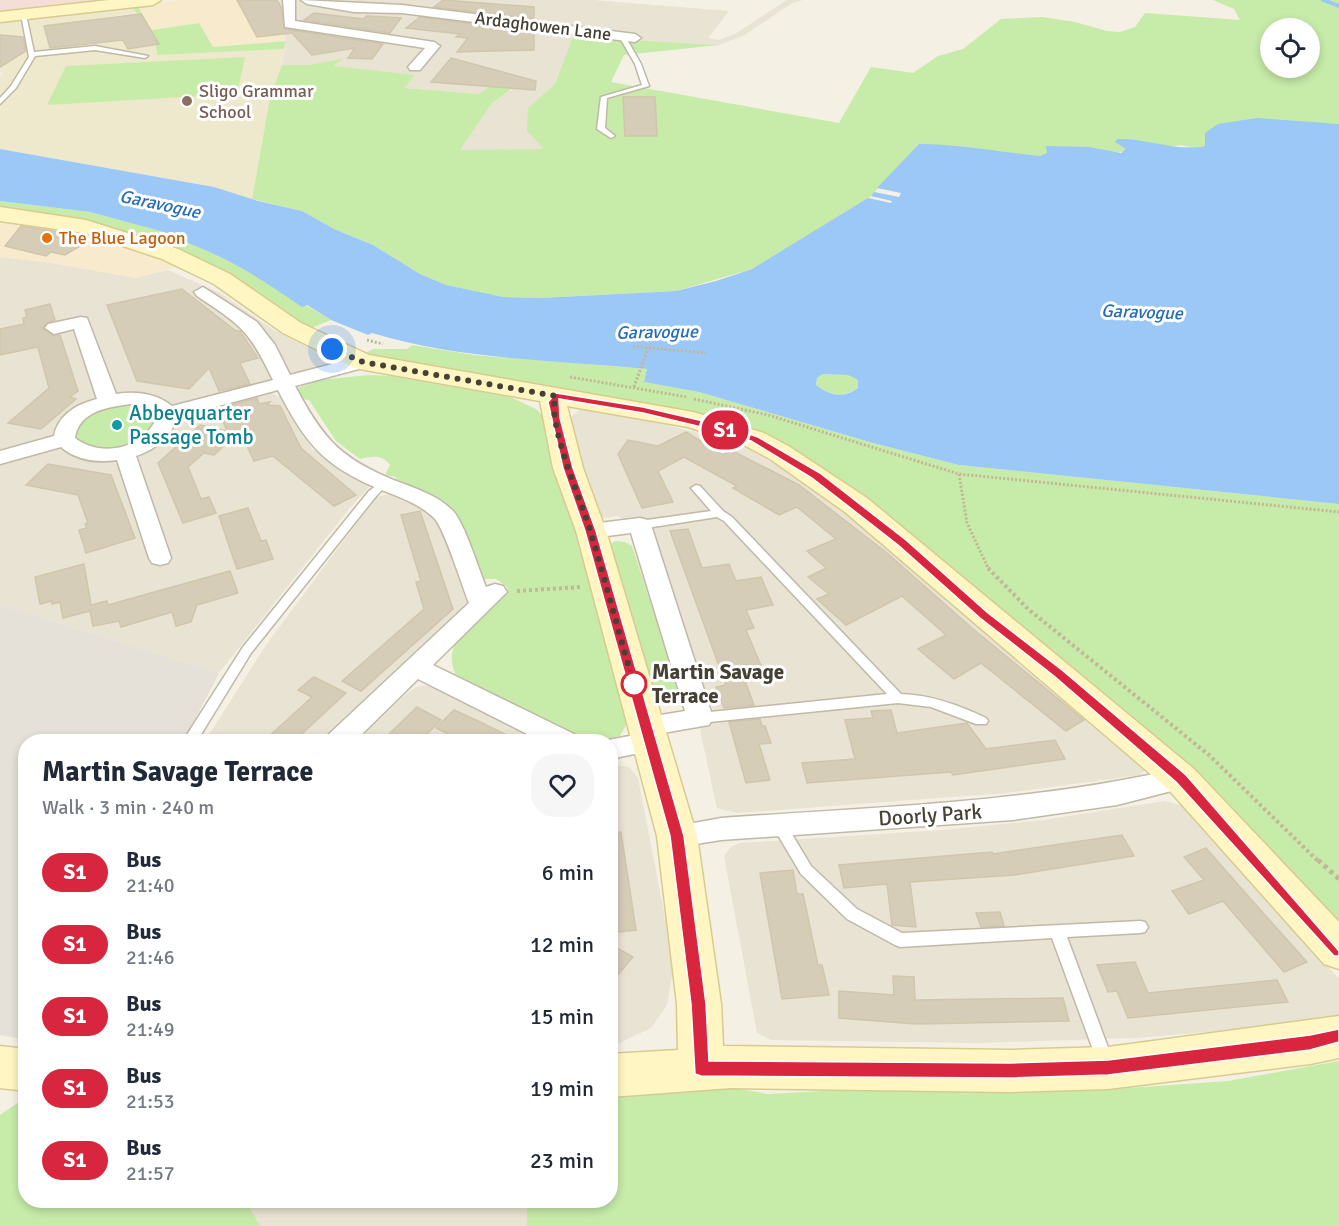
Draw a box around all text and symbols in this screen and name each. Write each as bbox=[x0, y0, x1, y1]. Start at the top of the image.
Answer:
street label: Ardaghowen Lane bbox=[474, 7, 612, 45]
map controls bbox=[1260, 18, 1320, 78]
button: locate bbox=[1260, 18, 1320, 78]
place label: Sligo Grammar School bbox=[199, 80, 314, 123]
marker: Sligo Grammar School bbox=[180, 94, 194, 108]
water label: Garavogue bbox=[118, 185, 203, 223]
place label: The Blue Lagoon bbox=[59, 227, 186, 249]
marker: The Blue Lagoon bbox=[40, 231, 54, 245]
water label: Garavogue bbox=[1101, 300, 1184, 324]
water label: Garavogue bbox=[616, 320, 699, 344]
your location bbox=[317, 334, 347, 364]
place label: Abbeyquarter Passage Tomb bbox=[129, 400, 254, 450]
line badge: S1 bbox=[698, 410, 752, 450]
text: S1 bbox=[713, 417, 737, 443]
marker: Abbeyquarter Passage Tomb bbox=[110, 418, 124, 432]
place label: Martin Savage Terrace bbox=[652, 659, 784, 709]
marker: Martin Savage Terrace bbox=[621, 671, 647, 697]
button: heart bbox=[531, 754, 594, 817]
text: Martin Savage Terrace bbox=[42, 755, 313, 789]
text: Walk · 3 min · 240 m bbox=[42, 795, 214, 820]
street label: Doorly Park bbox=[877, 798, 983, 832]
text: Bus bbox=[126, 846, 161, 873]
text: S1 bbox=[63, 859, 87, 885]
text: 6 min bbox=[542, 859, 594, 886]
text: 21:40 bbox=[126, 873, 175, 898]
text: Bus bbox=[126, 918, 161, 945]
text: S1 bbox=[63, 931, 87, 957]
text: 12 min bbox=[530, 931, 594, 958]
text: 21:46 bbox=[126, 945, 175, 970]
text: Bus bbox=[126, 990, 161, 1017]
text: S1 bbox=[63, 1003, 87, 1029]
text: 15 min bbox=[530, 1003, 594, 1030]
text: 21:49 bbox=[126, 1017, 175, 1042]
text: Bus bbox=[126, 1062, 161, 1089]
text: S1 bbox=[63, 1075, 87, 1101]
text: 19 min bbox=[530, 1075, 594, 1102]
text: 21:53 bbox=[126, 1089, 175, 1114]
text: Bus bbox=[126, 1134, 161, 1161]
text: S1 bbox=[63, 1147, 87, 1173]
text: 23 min bbox=[530, 1147, 594, 1174]
text: 21:57 bbox=[126, 1161, 175, 1186]

